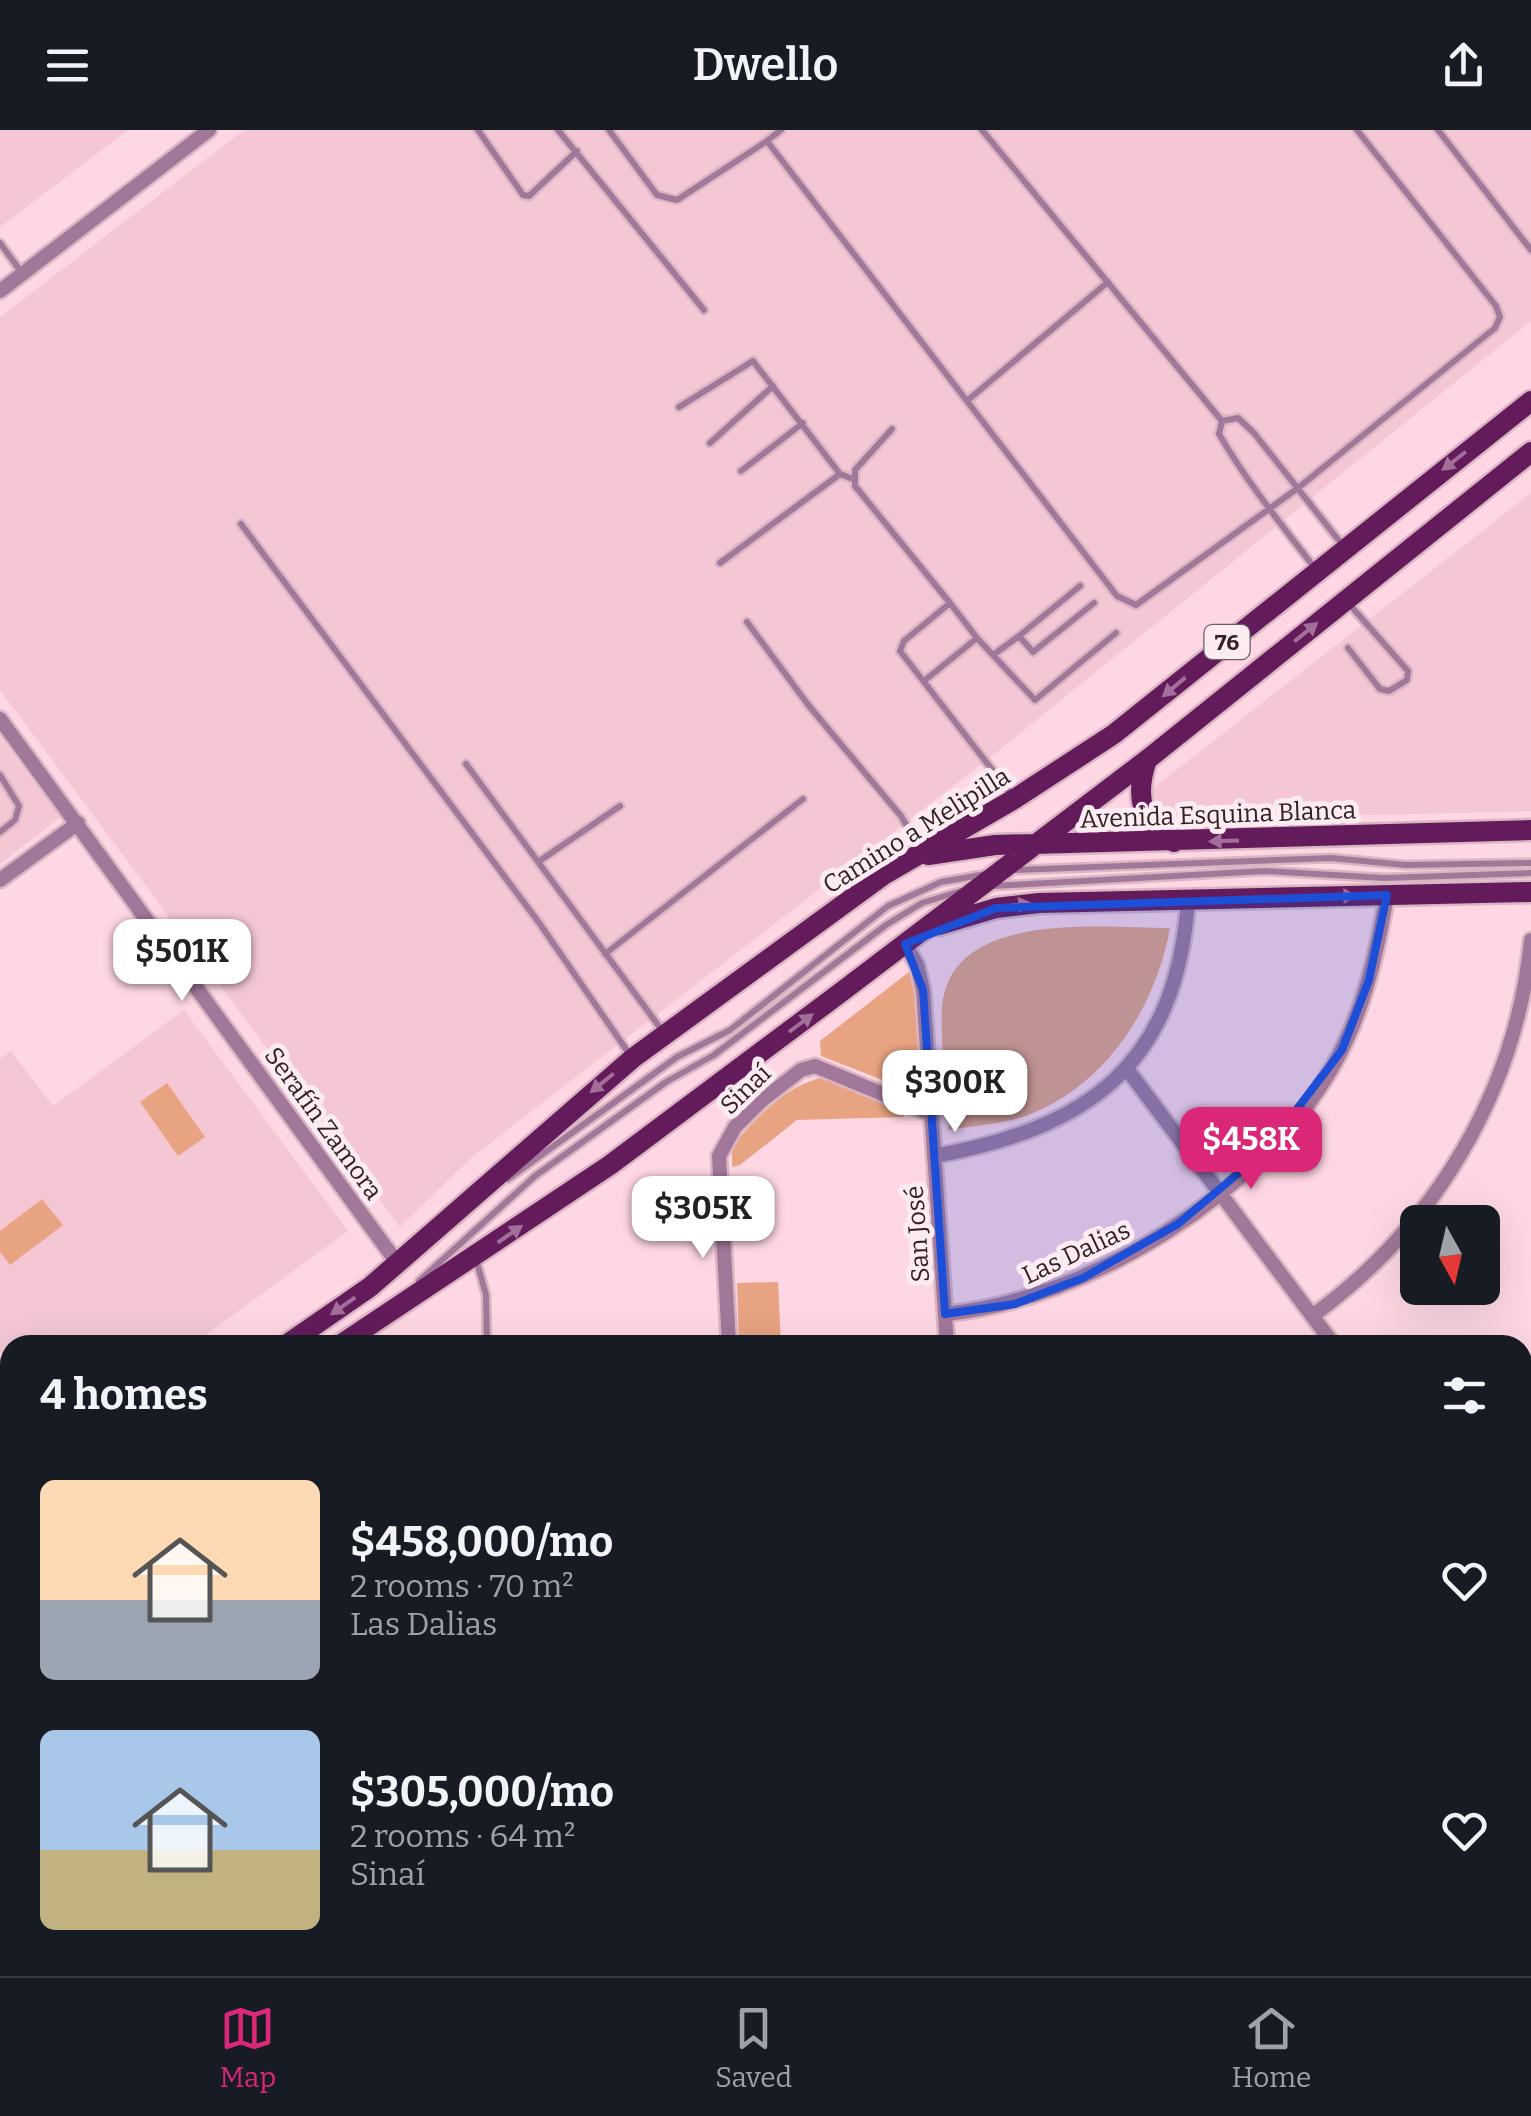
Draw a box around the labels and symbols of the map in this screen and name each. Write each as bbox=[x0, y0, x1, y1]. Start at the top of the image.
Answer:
one-way arrow bbox=[1441, 450, 1467, 471]
one-way arrow bbox=[1293, 622, 1318, 643]
road number: 76 bbox=[1204, 625, 1250, 659]
one-way arrow bbox=[1161, 675, 1186, 697]
street label: Camino a Melipilla bbox=[818, 761, 1016, 900]
street label: Avenida Esquina Blanca bbox=[1079, 795, 1357, 835]
one-way arrow bbox=[1207, 833, 1239, 849]
one-way arrow bbox=[1326, 888, 1358, 904]
one-way arrow bbox=[1001, 897, 1033, 913]
pin: $501K bbox=[112, 919, 252, 1004]
one-way arrow bbox=[788, 1013, 814, 1033]
street label: Serafín Zamora bbox=[258, 1042, 389, 1206]
pin: $300K bbox=[885, 1050, 1025, 1135]
street label: Sinaí bbox=[714, 1058, 778, 1121]
one-way arrow bbox=[590, 1072, 615, 1093]
pin: $458K bbox=[1181, 1107, 1321, 1192]
pin: $305K bbox=[633, 1176, 773, 1261]
street label: San José bbox=[900, 1185, 936, 1283]
north arrow bbox=[1400, 1205, 1500, 1305]
street label: Las Dalias bbox=[1018, 1215, 1135, 1291]
one-way arrow bbox=[496, 1225, 523, 1244]
one-way arrow bbox=[330, 1296, 356, 1315]

